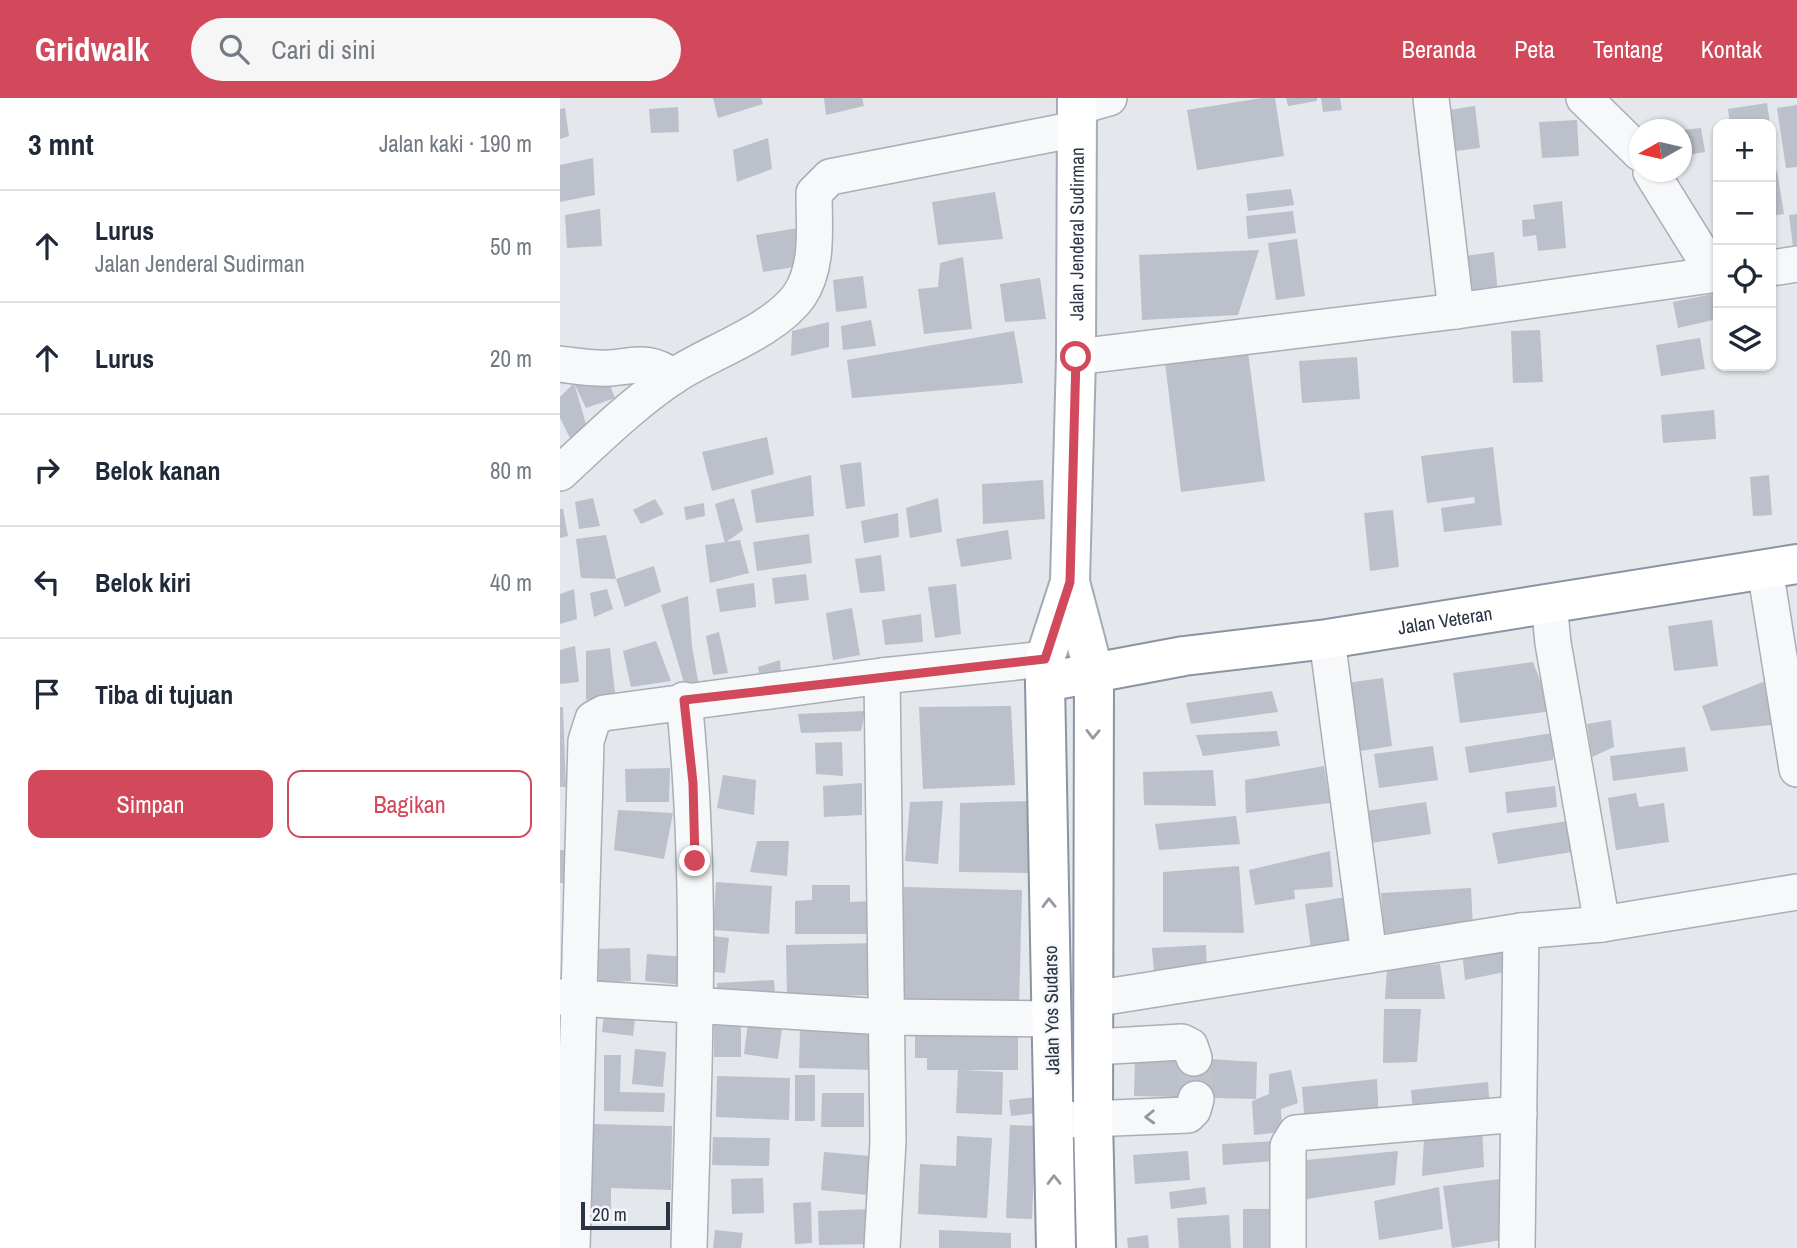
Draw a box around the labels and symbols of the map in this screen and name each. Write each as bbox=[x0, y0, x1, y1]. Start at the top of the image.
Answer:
north arrow bbox=[1629, 119, 1692, 182]
street label: Jalan Jenderal Sudirman bbox=[1063, 147, 1090, 321]
route start bbox=[1060, 341, 1091, 372]
street label: Jalan Veteran bbox=[1396, 600, 1494, 641]
one-way arrow bbox=[1085, 729, 1100, 740]
route end bbox=[679, 845, 710, 876]
one-way arrow bbox=[1041, 898, 1056, 909]
street label: Jalan Yos Sudarso bbox=[1037, 945, 1065, 1075]
one-way arrow bbox=[1144, 1109, 1155, 1124]
one-way arrow bbox=[1046, 1174, 1062, 1185]
scale bar bbox=[581, 1199, 670, 1231]

